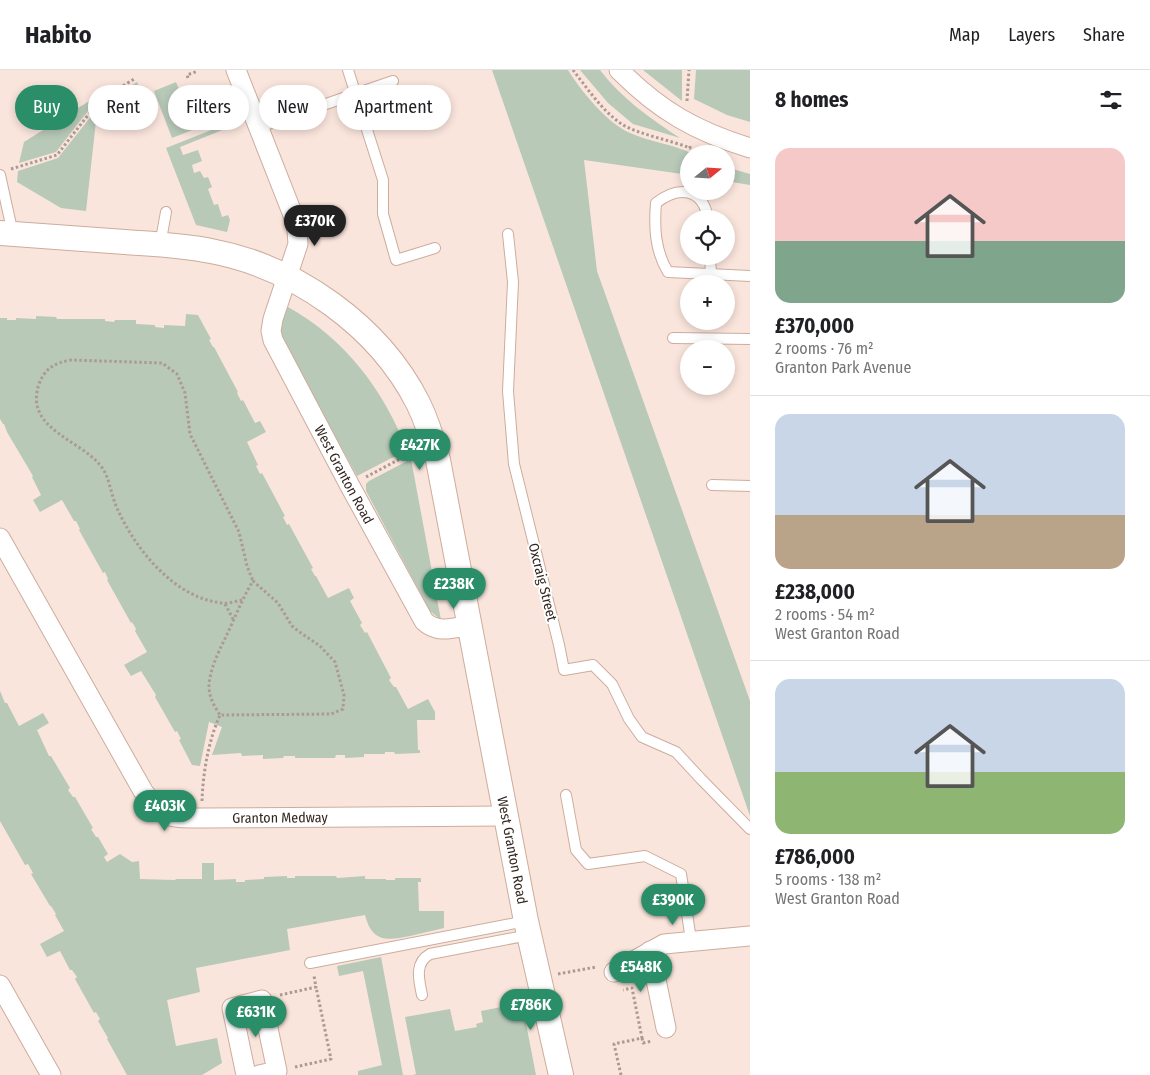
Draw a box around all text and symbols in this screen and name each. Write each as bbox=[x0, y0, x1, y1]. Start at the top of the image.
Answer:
text: Habito bbox=[25, 21, 91, 49]
text: Map bbox=[949, 24, 980, 46]
text: Layers bbox=[1008, 24, 1055, 46]
text: Share bbox=[1083, 24, 1125, 46]
chip: Buy bbox=[15, 85, 78, 130]
chip: Rent bbox=[88, 85, 158, 130]
chip: Filters bbox=[168, 85, 249, 130]
chip: New bbox=[259, 85, 327, 130]
chip: Apartment bbox=[337, 85, 451, 130]
icon: filters bbox=[1097, 86, 1125, 114]
text: 8 homes bbox=[775, 87, 849, 113]
north arrow bbox=[680, 145, 735, 200]
map controls bbox=[680, 145, 735, 395]
icon: home bbox=[905, 181, 995, 271]
pin: £370K bbox=[280, 204, 350, 247]
button: locate bbox=[680, 210, 735, 265]
text: £370K bbox=[295, 211, 335, 230]
button: + bbox=[680, 275, 735, 330]
text: £370,000 bbox=[775, 313, 854, 339]
text: 2 rooms · 76 m² bbox=[775, 339, 874, 358]
button: − bbox=[680, 340, 735, 395]
text: Granton Park Avenue bbox=[775, 358, 911, 377]
street label: West Granton Road bbox=[311, 423, 377, 527]
pin: £427K bbox=[385, 428, 455, 471]
text: £427K bbox=[401, 435, 439, 454]
icon: home bbox=[905, 446, 995, 536]
street label: Oxcraig Street bbox=[525, 541, 561, 623]
pin: £238K bbox=[419, 568, 489, 610]
text: £238K bbox=[434, 574, 474, 593]
text: £238,000 bbox=[775, 579, 855, 605]
text: 2 rooms · 54 m² bbox=[775, 605, 875, 624]
text: West Granton Road bbox=[775, 624, 900, 643]
icon: home bbox=[905, 711, 995, 801]
pin: £403K bbox=[130, 790, 200, 832]
street label: West Granton Road bbox=[493, 795, 531, 906]
text: £403K bbox=[144, 796, 186, 815]
street label: Granton Medway bbox=[232, 809, 328, 827]
text: £786,000 bbox=[775, 844, 855, 870]
text: 5 rooms · 138 m² bbox=[775, 870, 881, 889]
pin: £390K bbox=[638, 884, 708, 926]
text: West Granton Road bbox=[775, 889, 900, 908]
text: £390K bbox=[652, 890, 694, 909]
pin: £548K bbox=[606, 950, 676, 993]
text: £548K bbox=[620, 957, 662, 976]
pin: £786K bbox=[496, 988, 566, 1031]
text: £786K bbox=[511, 995, 551, 1014]
pin: £631K bbox=[221, 996, 291, 1038]
text: £631K bbox=[237, 1002, 275, 1021]

